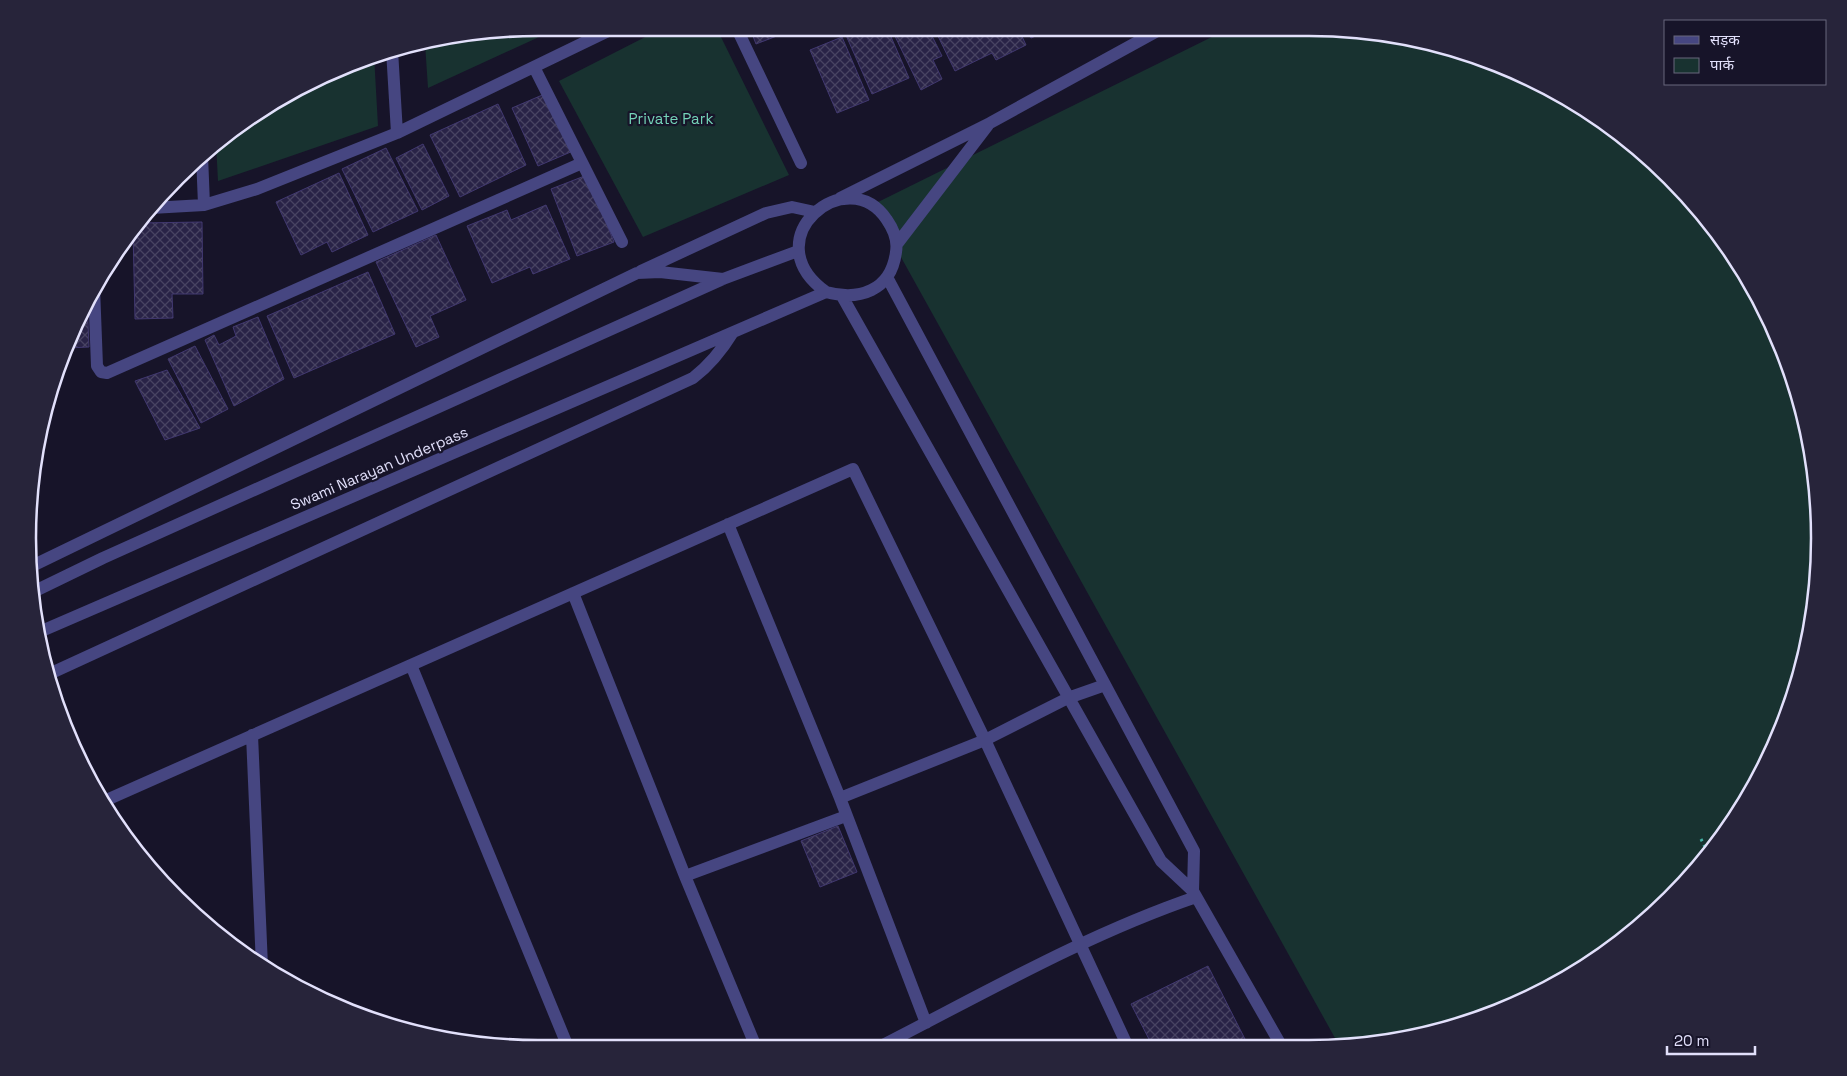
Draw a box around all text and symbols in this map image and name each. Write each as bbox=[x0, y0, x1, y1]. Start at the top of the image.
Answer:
legend bbox=[1664, 20, 1827, 85]
text: सड़क bbox=[1710, 30, 1740, 49]
text: पार्क bbox=[1710, 55, 1734, 74]
park label: Private Park bbox=[629, 109, 713, 128]
street label: Swami Narayan Underpass bbox=[287, 422, 471, 514]
scale bar bbox=[1667, 1024, 1754, 1056]
text: 20 m bbox=[1674, 1031, 1709, 1050]

